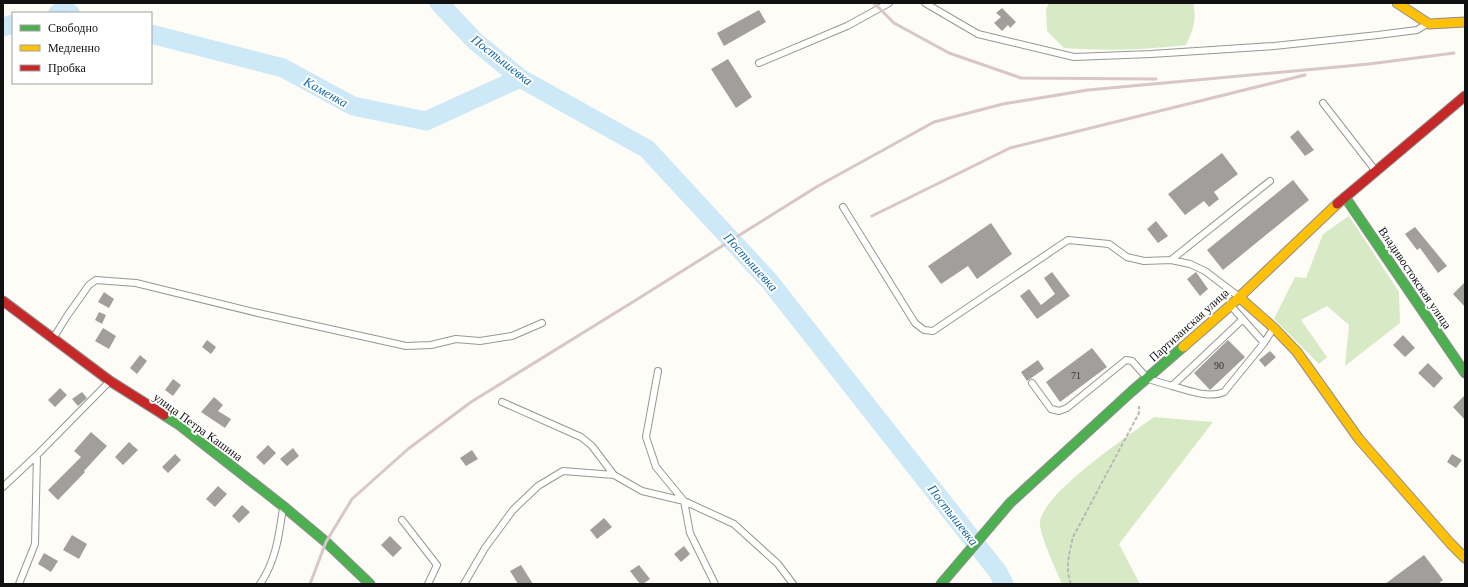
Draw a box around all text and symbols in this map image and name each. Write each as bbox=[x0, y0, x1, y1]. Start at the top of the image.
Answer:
legend bbox=[12, 12, 152, 84]
text: Свободно bbox=[48, 21, 98, 35]
water label: Постышевка bbox=[468, 31, 536, 89]
text: Медленно bbox=[48, 41, 100, 55]
text: Пробка bbox=[48, 61, 86, 75]
water label: Каменка bbox=[301, 73, 351, 110]
street label: Владивостокская улица bbox=[1376, 224, 1455, 332]
water label: Постышевка bbox=[720, 229, 781, 295]
street label: Партизанская улица bbox=[1146, 285, 1232, 364]
house number: 90 bbox=[1214, 360, 1224, 371]
house number: 71 bbox=[1071, 370, 1081, 381]
street label: улица Петра Кашина bbox=[151, 390, 246, 464]
water label: Постышевка bbox=[924, 481, 982, 549]

